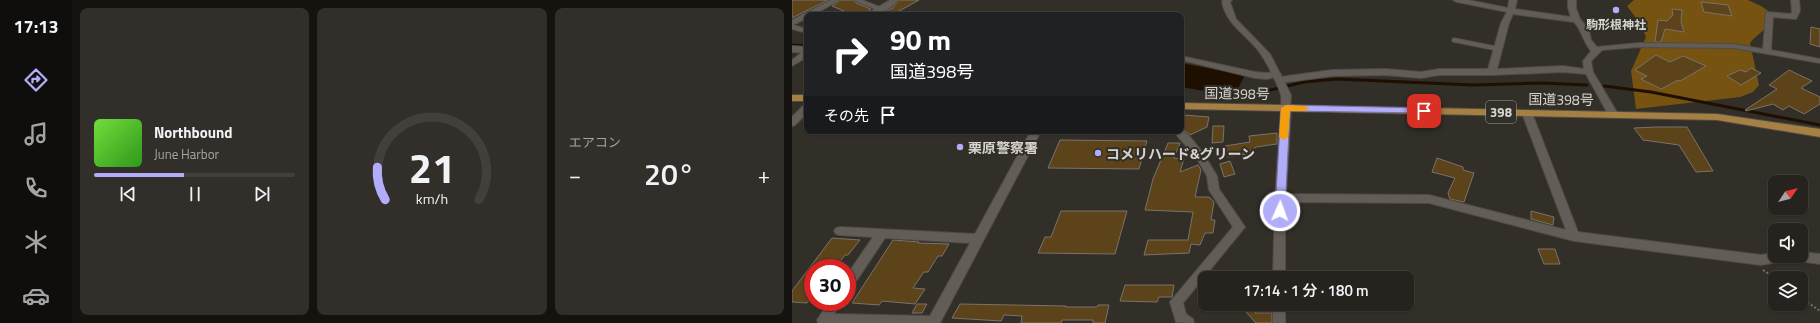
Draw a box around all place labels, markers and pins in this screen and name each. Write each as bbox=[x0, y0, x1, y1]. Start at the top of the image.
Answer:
marker: 駒形根神社 bbox=[1611, 5, 1621, 15]
place label: 駒形根神社 bbox=[1586, 15, 1646, 34]
pin bbox=[1407, 94, 1441, 128]
place label: 栗原警察署 bbox=[968, 137, 1038, 158]
marker: 栗原警察署 bbox=[955, 142, 965, 152]
place label: コメリハード&グリーン bbox=[1106, 143, 1255, 164]
marker: コメリハード&グリーン bbox=[1093, 148, 1103, 158]

